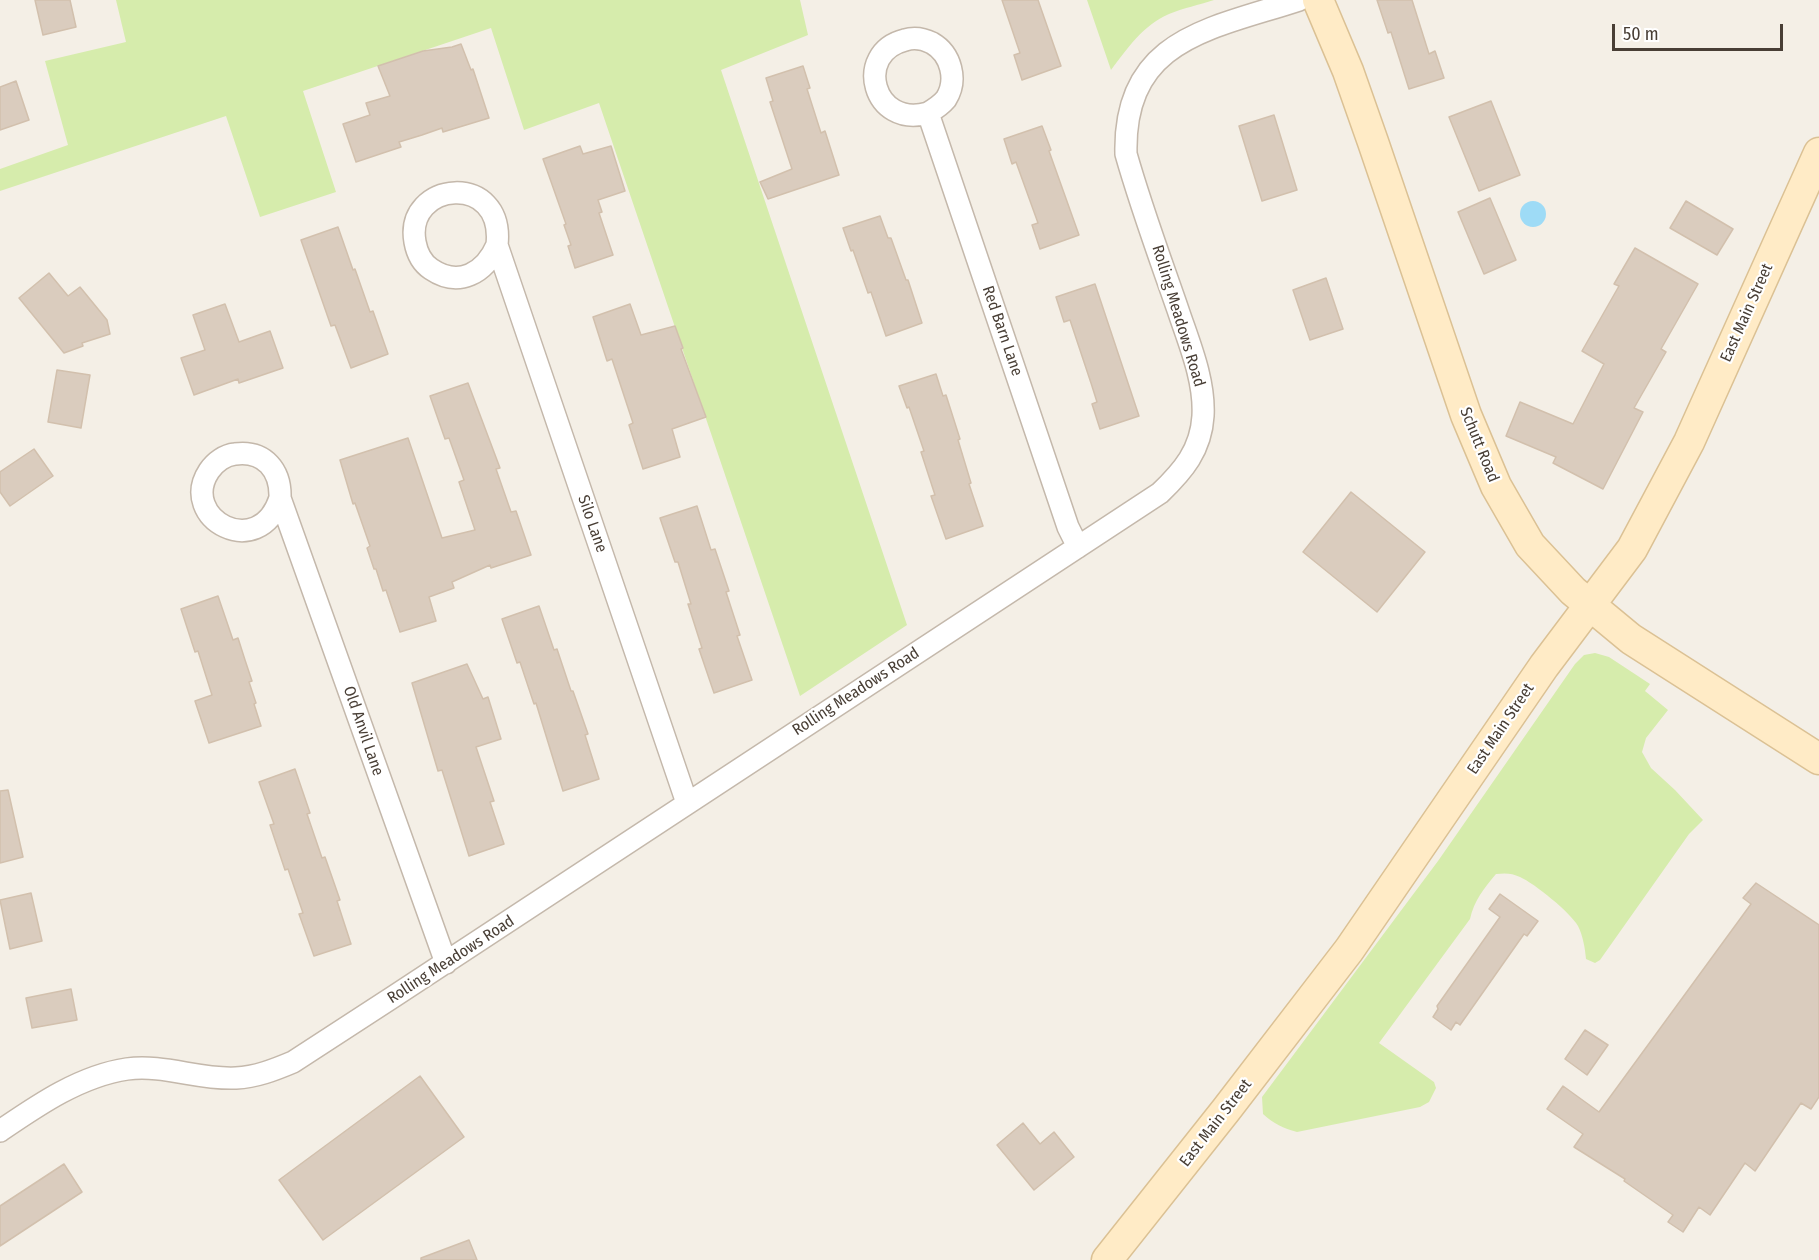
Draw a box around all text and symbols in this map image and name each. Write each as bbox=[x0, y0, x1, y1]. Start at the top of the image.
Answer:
scale bar bbox=[1615, 12, 1786, 50]
text: 50 m bbox=[1623, 23, 1659, 45]
street label: Rolling Meadows Road bbox=[1147, 243, 1209, 389]
street label: East Main Street bbox=[1717, 261, 1777, 365]
street label: Red Barn Lane bbox=[978, 283, 1026, 379]
street label: Schutt Road bbox=[1455, 405, 1503, 485]
street label: Silo Lane bbox=[573, 493, 611, 555]
street label: Rolling Meadows Road bbox=[789, 644, 923, 740]
street label: East Main Street bbox=[1464, 680, 1538, 778]
street label: Old Anvil Lane bbox=[339, 684, 387, 778]
street label: Rolling Meadows Road bbox=[384, 912, 518, 1008]
street label: East Main Street bbox=[1176, 1075, 1256, 1171]

